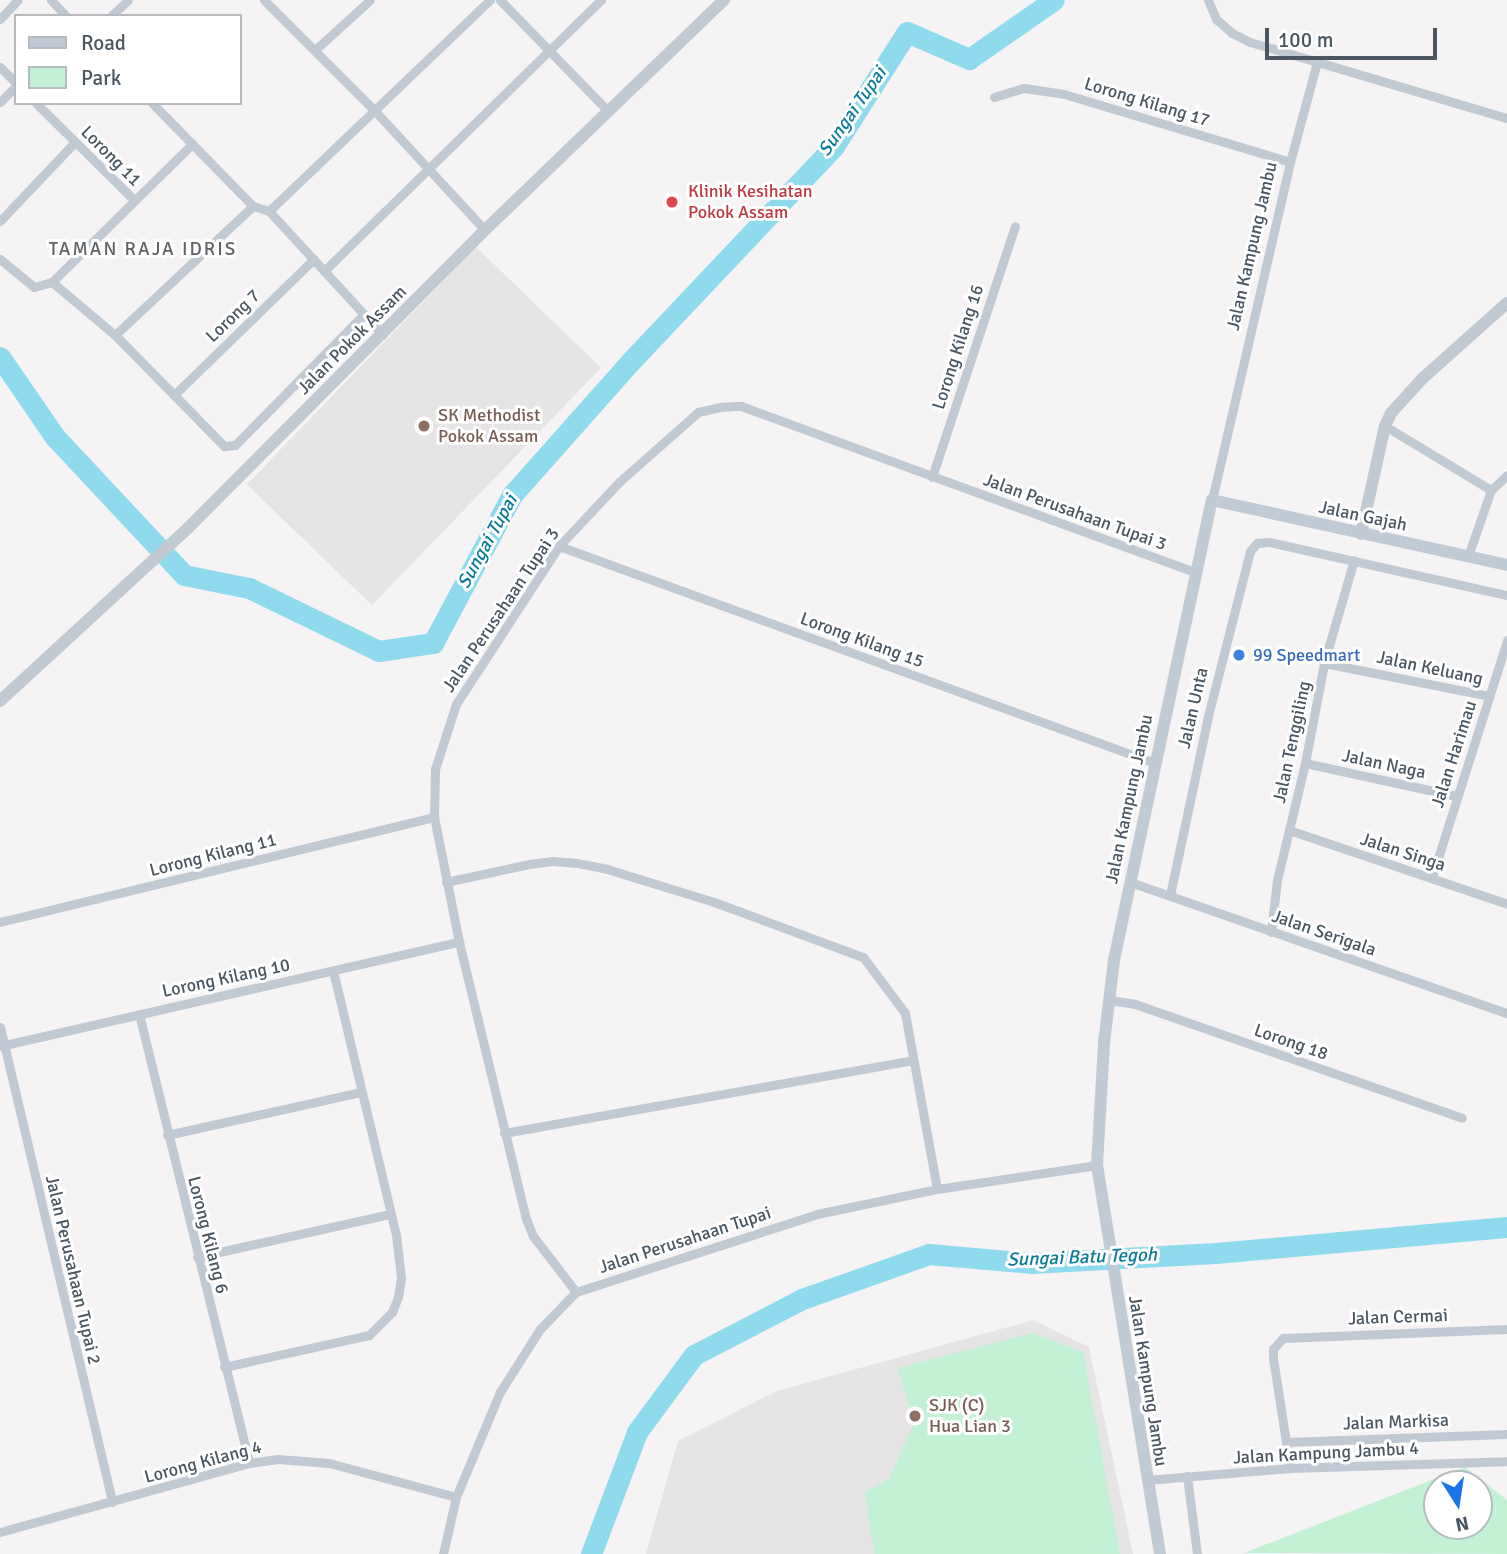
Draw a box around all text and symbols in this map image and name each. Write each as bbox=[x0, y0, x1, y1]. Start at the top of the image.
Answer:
legend bbox=[14, 14, 242, 105]
scale bar bbox=[1269, 14, 1440, 58]
text: 100 m bbox=[1278, 27, 1333, 53]
text: Road bbox=[81, 30, 126, 56]
water label: Sungai Tupai bbox=[814, 63, 892, 161]
text: Park bbox=[81, 65, 121, 91]
street label: Lorong Kilang 17 bbox=[1082, 73, 1212, 131]
street label: Lorong 11 bbox=[76, 121, 146, 191]
street label: Jalan Kampung Jambu bbox=[1222, 160, 1282, 332]
place label: Klinik Kesihatan Pokok Assam bbox=[688, 181, 813, 224]
marker: Klinik Kesihatan Pokok Assam bbox=[662, 192, 682, 212]
district label: TAMAN RAJA IDRIS bbox=[51, 239, 235, 261]
street label: Jalan Pokok Assam bbox=[293, 281, 411, 399]
street label: Lorong Kilang 16 bbox=[928, 282, 988, 412]
street label: Lorong 7 bbox=[201, 285, 265, 347]
place label: SK Methodist Pokok Assam bbox=[438, 405, 540, 448]
marker: SK Methodist Pokok Assam bbox=[416, 418, 432, 434]
street label: Jalan Perusahaan Tupai 3 bbox=[980, 469, 1170, 555]
water label: Sungai Tupai bbox=[453, 491, 523, 593]
street label: Jalan Gajah bbox=[1317, 496, 1409, 536]
street label: Jalan Perusahaan Tupai 3 bbox=[438, 524, 564, 696]
street label: Lorong Kilang 15 bbox=[797, 608, 927, 672]
place label: 99 Speedmart bbox=[1253, 644, 1360, 666]
street label: Jalan Keluang bbox=[1375, 646, 1485, 690]
marker: 99 Speedmart bbox=[1231, 647, 1247, 663]
street label: Jalan Unta bbox=[1173, 666, 1213, 750]
street label: Jalan Tenggiling bbox=[1269, 679, 1315, 805]
street label: Jalan Harimau bbox=[1427, 698, 1481, 810]
street label: Jalan Kampung Jambu bbox=[1101, 713, 1157, 885]
street label: Jalan Naga bbox=[1340, 745, 1428, 783]
street label: Jalan Singa bbox=[1358, 828, 1448, 876]
street label: Lorong Kilang 11 bbox=[147, 829, 279, 881]
street label: Jalan Serigala bbox=[1269, 905, 1379, 961]
street label: Lorong Kilang 10 bbox=[160, 954, 292, 1002]
street label: Lorong 18 bbox=[1251, 1019, 1331, 1065]
street label: Jalan Perusahaan Tupai 2 bbox=[41, 1173, 105, 1367]
street label: Lorong Kilang 6 bbox=[183, 1174, 233, 1296]
street label: Jalan Perusahaan Tupai bbox=[596, 1202, 774, 1278]
water label: Sungai Batu Tegoh bbox=[1007, 1244, 1157, 1272]
street label: Jalan Kampung Jambu bbox=[1124, 1294, 1172, 1468]
street label: Jalan Cermai bbox=[1348, 1304, 1448, 1330]
place label: SJK (C) Hua Lian 3 bbox=[929, 1395, 1011, 1438]
marker: SJK (C) Hua Lian 3 bbox=[907, 1408, 923, 1424]
street label: Jalan Markisa bbox=[1343, 1409, 1449, 1435]
street label: Lorong Kilang 4 bbox=[142, 1436, 264, 1488]
street label: Jalan Kampung Jambu 4 bbox=[1233, 1437, 1419, 1469]
north arrow bbox=[1423, 1470, 1493, 1540]
text: N bbox=[1453, 1510, 1471, 1537]

